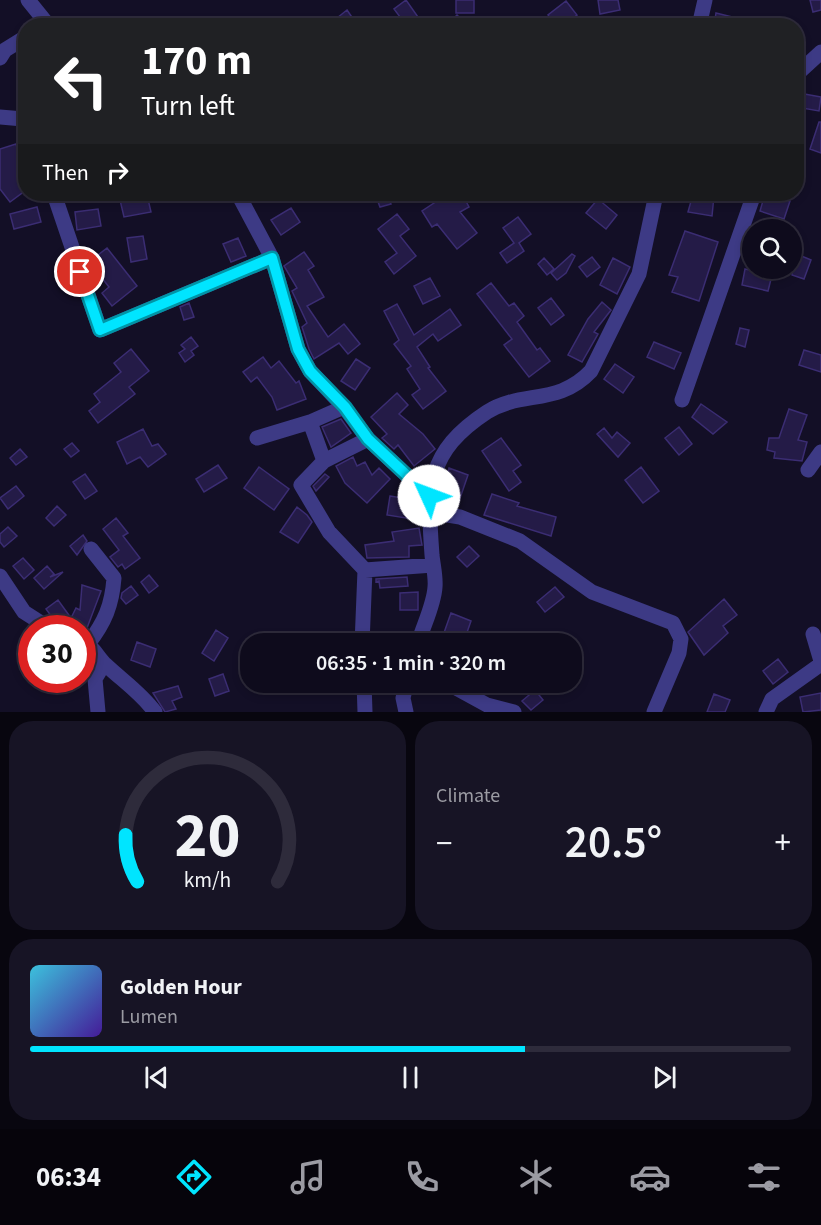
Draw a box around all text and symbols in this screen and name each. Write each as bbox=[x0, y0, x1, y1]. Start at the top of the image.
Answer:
text: 170 m bbox=[141, 31, 252, 91]
icon: left bbox=[42, 42, 120, 120]
text: Turn left bbox=[141, 87, 235, 126]
icon: right bbox=[101, 156, 134, 189]
text: Then bbox=[42, 157, 89, 189]
map controls bbox=[742, 219, 802, 279]
button: search bbox=[742, 219, 802, 279]
pin bbox=[54, 246, 105, 297]
icon: arrive bbox=[63, 255, 96, 288]
position arrow bbox=[397, 464, 461, 528]
speed limit sign: 30 bbox=[18, 615, 96, 693]
text: 06:35 · 1 min · 320 m bbox=[316, 647, 506, 679]
text: Climate bbox=[436, 782, 500, 810]
text: 20 bbox=[175, 792, 240, 881]
text: 20.5° bbox=[565, 811, 662, 875]
text: − bbox=[436, 820, 452, 867]
text: + bbox=[775, 820, 791, 867]
text: km/h bbox=[184, 866, 231, 897]
text: Golden Hour bbox=[120, 971, 242, 1003]
text: Lumen bbox=[120, 1003, 178, 1031]
icon: previous bbox=[140, 1061, 173, 1094]
icon: pause bbox=[394, 1061, 427, 1094]
icon: next bbox=[648, 1061, 681, 1094]
icon: directions bbox=[173, 1156, 215, 1198]
icon: music bbox=[287, 1156, 329, 1198]
icon: phone bbox=[401, 1156, 443, 1198]
icon: climate bbox=[515, 1156, 557, 1198]
icon: car bbox=[629, 1156, 671, 1198]
icon: filters bbox=[743, 1156, 785, 1198]
text: 06:34 bbox=[36, 1158, 101, 1197]

